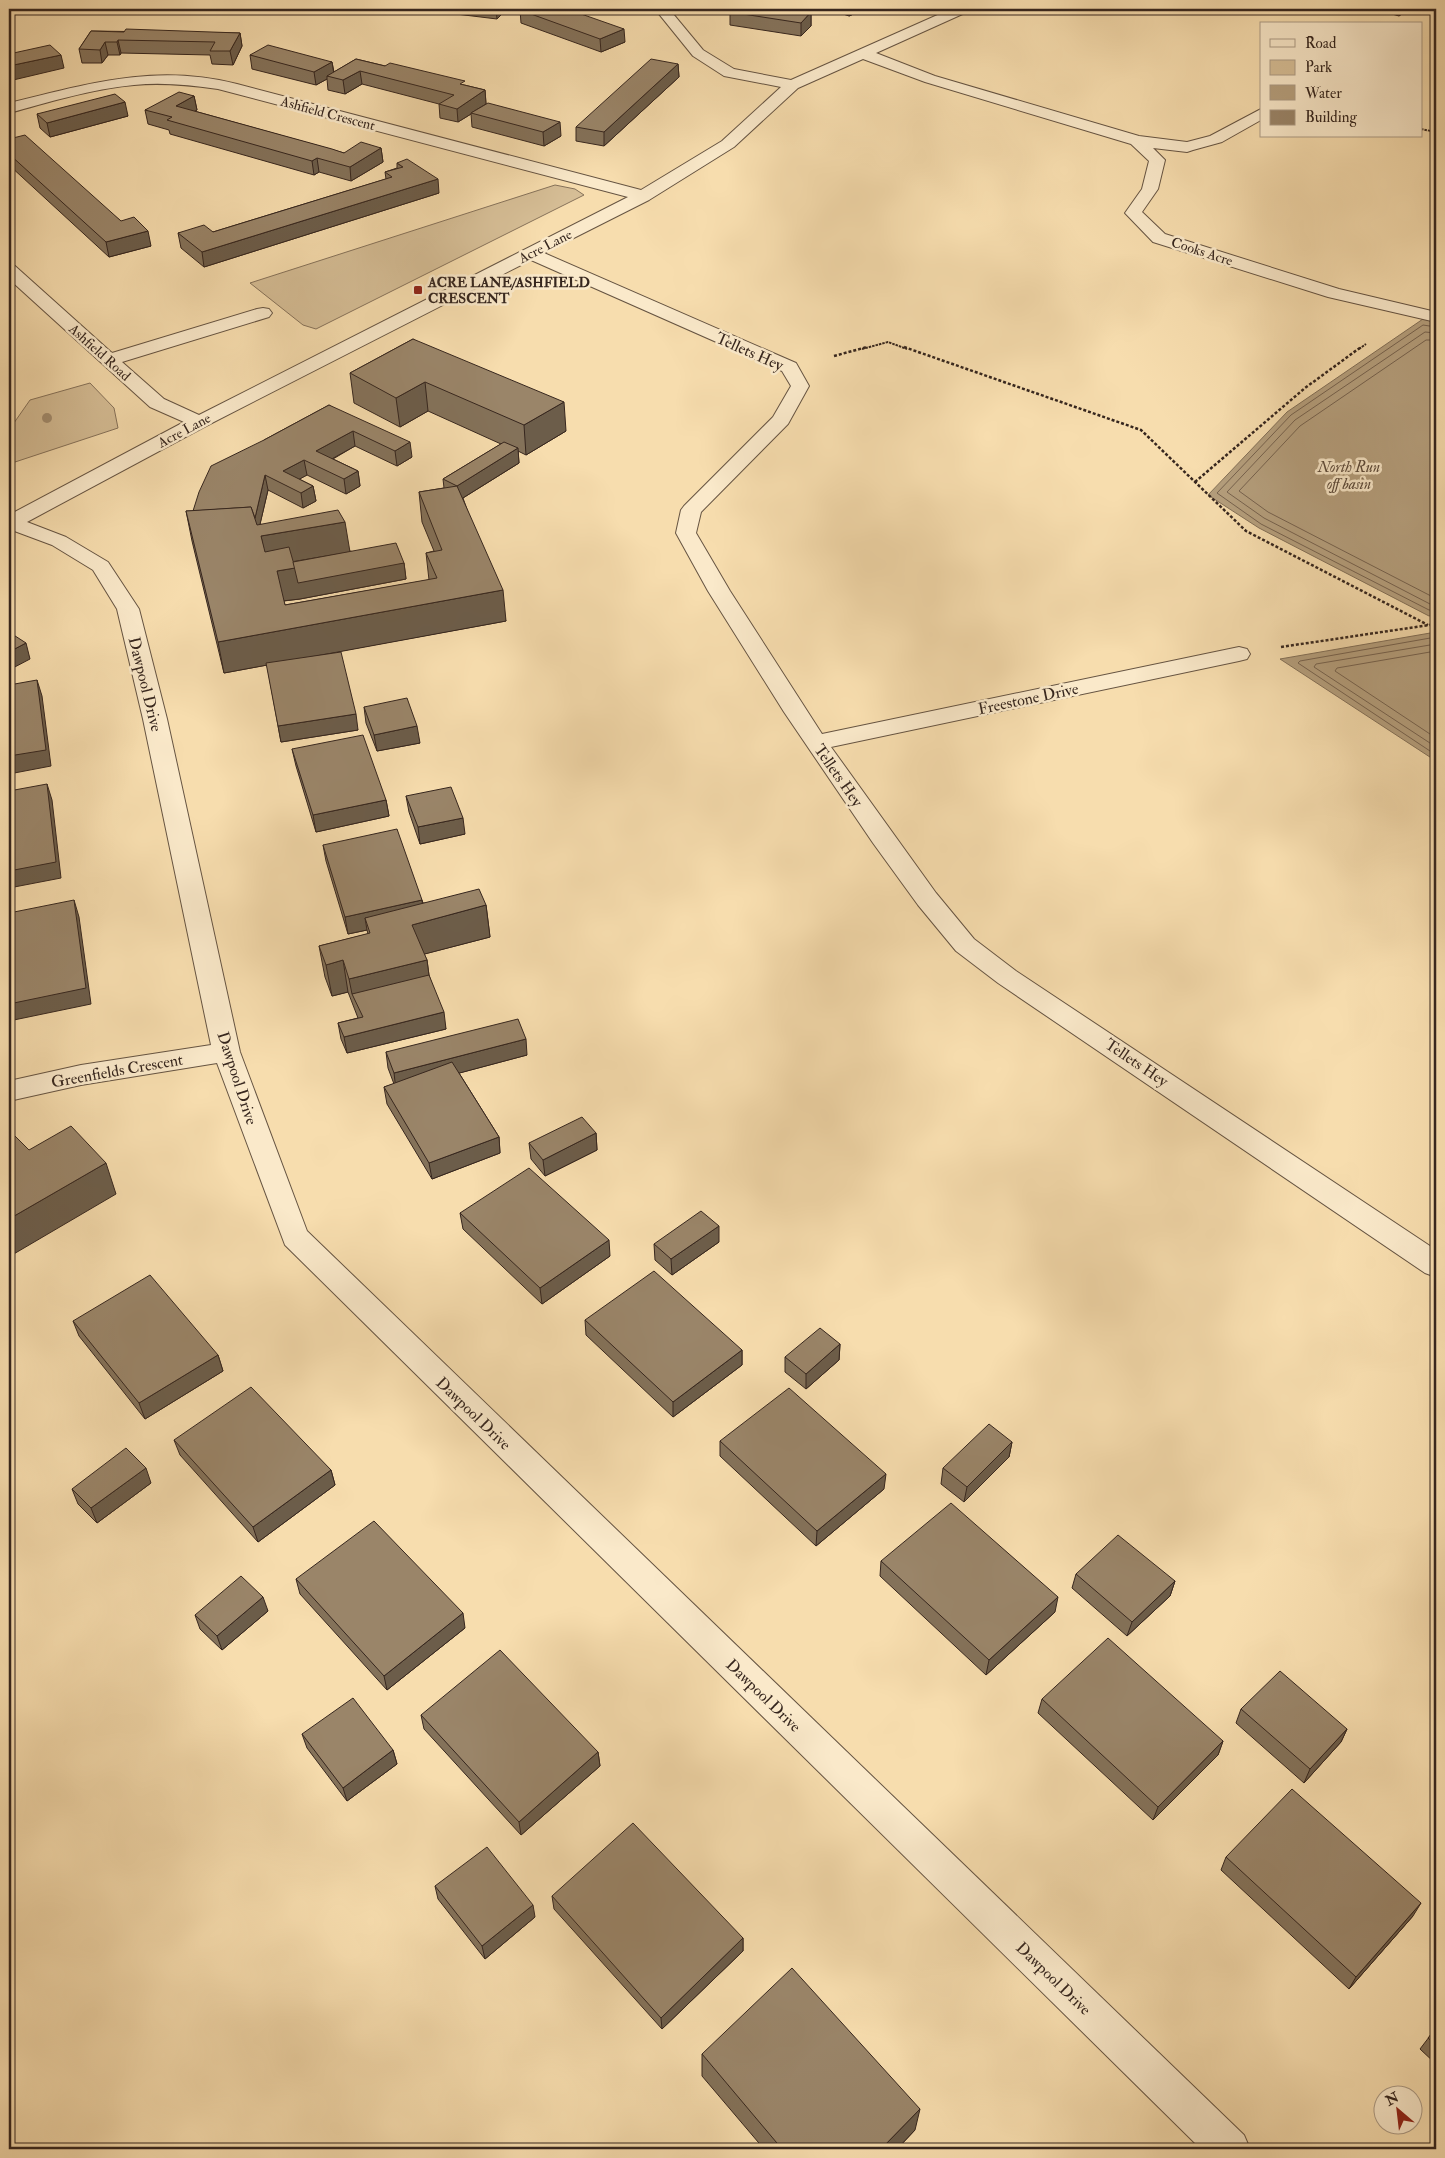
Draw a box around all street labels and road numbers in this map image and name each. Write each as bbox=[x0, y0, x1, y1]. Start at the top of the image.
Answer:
street label: Ashfield Crescent bbox=[278, 92, 377, 134]
street label: Acre Lane bbox=[515, 226, 575, 268]
street label: Cooks Acre bbox=[1169, 234, 1235, 269]
street label: Ashfield Road bbox=[65, 320, 134, 385]
street label: Tellets Hey bbox=[713, 328, 787, 376]
street label: Acre Lane bbox=[154, 409, 214, 452]
street label: Dawpool Drive bbox=[123, 635, 167, 734]
street label: Freestone Drive bbox=[976, 679, 1081, 719]
street label: Tellets Hey bbox=[809, 740, 868, 812]
street label: Dawpool Drive bbox=[212, 1029, 262, 1128]
street label: Tellets Hey bbox=[1101, 1034, 1173, 1092]
street label: Greenfields Crescent bbox=[50, 1050, 185, 1092]
street label: Dawpool Drive bbox=[431, 1373, 515, 1455]
street label: Dawpool Drive bbox=[721, 1655, 805, 1737]
street label: Dawpool Drive bbox=[1011, 1938, 1095, 2020]

